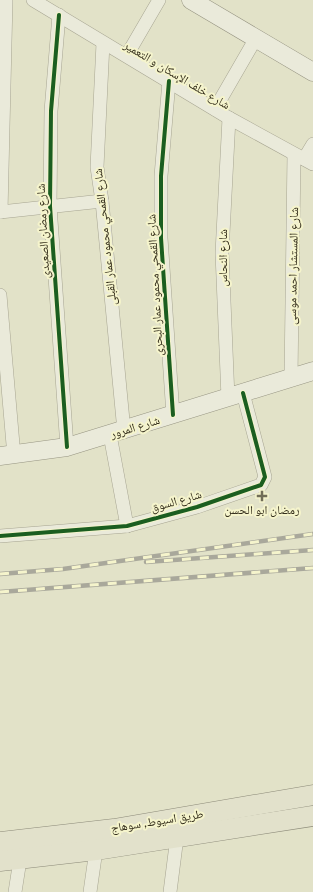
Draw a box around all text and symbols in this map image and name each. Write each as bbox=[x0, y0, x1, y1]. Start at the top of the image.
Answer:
street label: شارع خلف الإسكان و التعمير bbox=[120, 36, 233, 113]
street label: شارع القمحي محمود عمار القبلى bbox=[90, 167, 122, 306]
street label: شارع رمضان الصعيدى bbox=[33, 183, 53, 279]
street label: شارع المستشار احمد موسى bbox=[284, 207, 302, 325]
street label: شارع القمحي محمود عمار البحرى bbox=[143, 213, 169, 356]
street label: شارع النحاس bbox=[215, 229, 231, 287]
street label: شارع المرور bbox=[107, 412, 162, 442]
street label: شارع السوق bbox=[149, 486, 203, 516]
marker: رمضان ابو الحسن bbox=[256, 490, 268, 502]
place label: رمضان ابو الحسن bbox=[224, 502, 300, 517]
street label: طريق اسيوط, سوهاج bbox=[110, 806, 204, 835]

